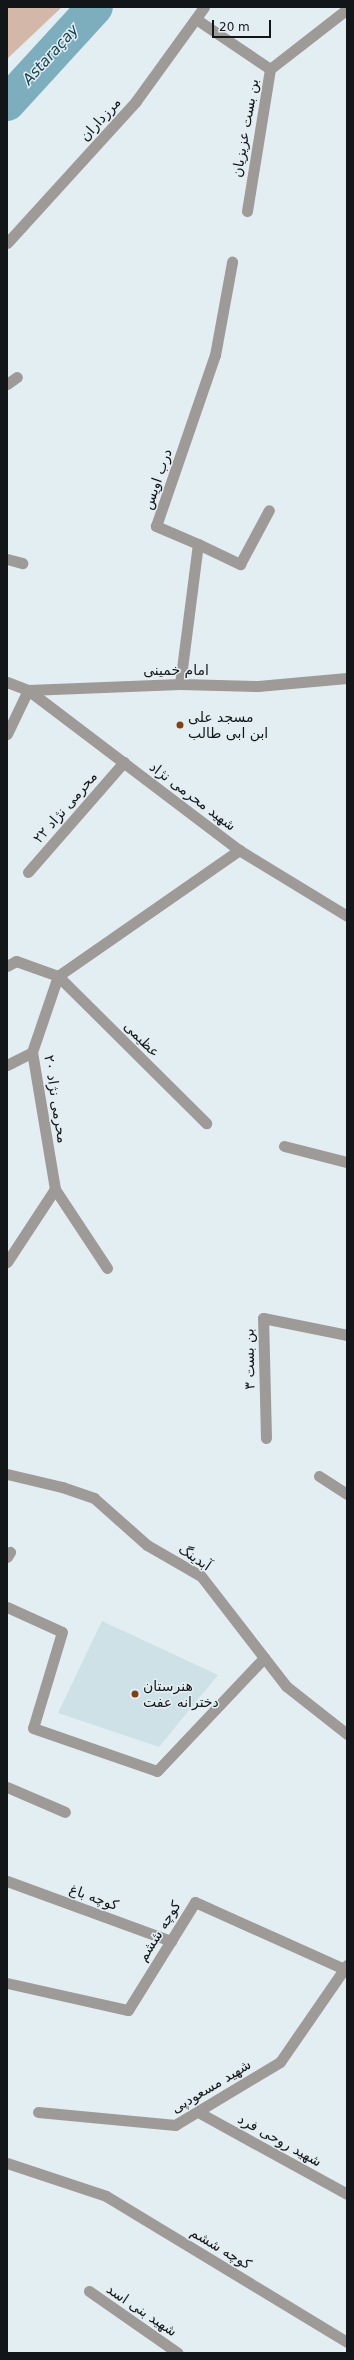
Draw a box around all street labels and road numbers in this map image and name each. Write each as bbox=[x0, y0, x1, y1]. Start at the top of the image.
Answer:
street label: بن بست عزیزیان bbox=[228, 77, 262, 179]
street label: مرزداران bbox=[76, 94, 124, 144]
street label: درب اویس bbox=[139, 446, 175, 512]
street label: امام خمینی bbox=[143, 662, 209, 678]
street label: شهید محرمی نژاد bbox=[146, 758, 240, 834]
street label: محرمی نژاد ۲۲ bbox=[29, 768, 101, 846]
street label: عظیمی bbox=[121, 1018, 163, 1060]
street label: محرمی نژاد ۲۰ bbox=[41, 1054, 71, 1144]
street label: بن بست ۳ bbox=[240, 1328, 258, 1390]
street label: آبدینگ bbox=[175, 1540, 215, 1574]
street label: کوچه باغ bbox=[67, 1880, 121, 1914]
street label: کوچه ششم bbox=[134, 1898, 184, 1964]
street label: شهید مسعودپی bbox=[168, 2056, 254, 2116]
street label: شهید روحی فرد bbox=[235, 2110, 325, 2170]
street label: کوچه ششم bbox=[188, 2223, 254, 2273]
street label: شهید بنی اسد bbox=[104, 2280, 180, 2340]

